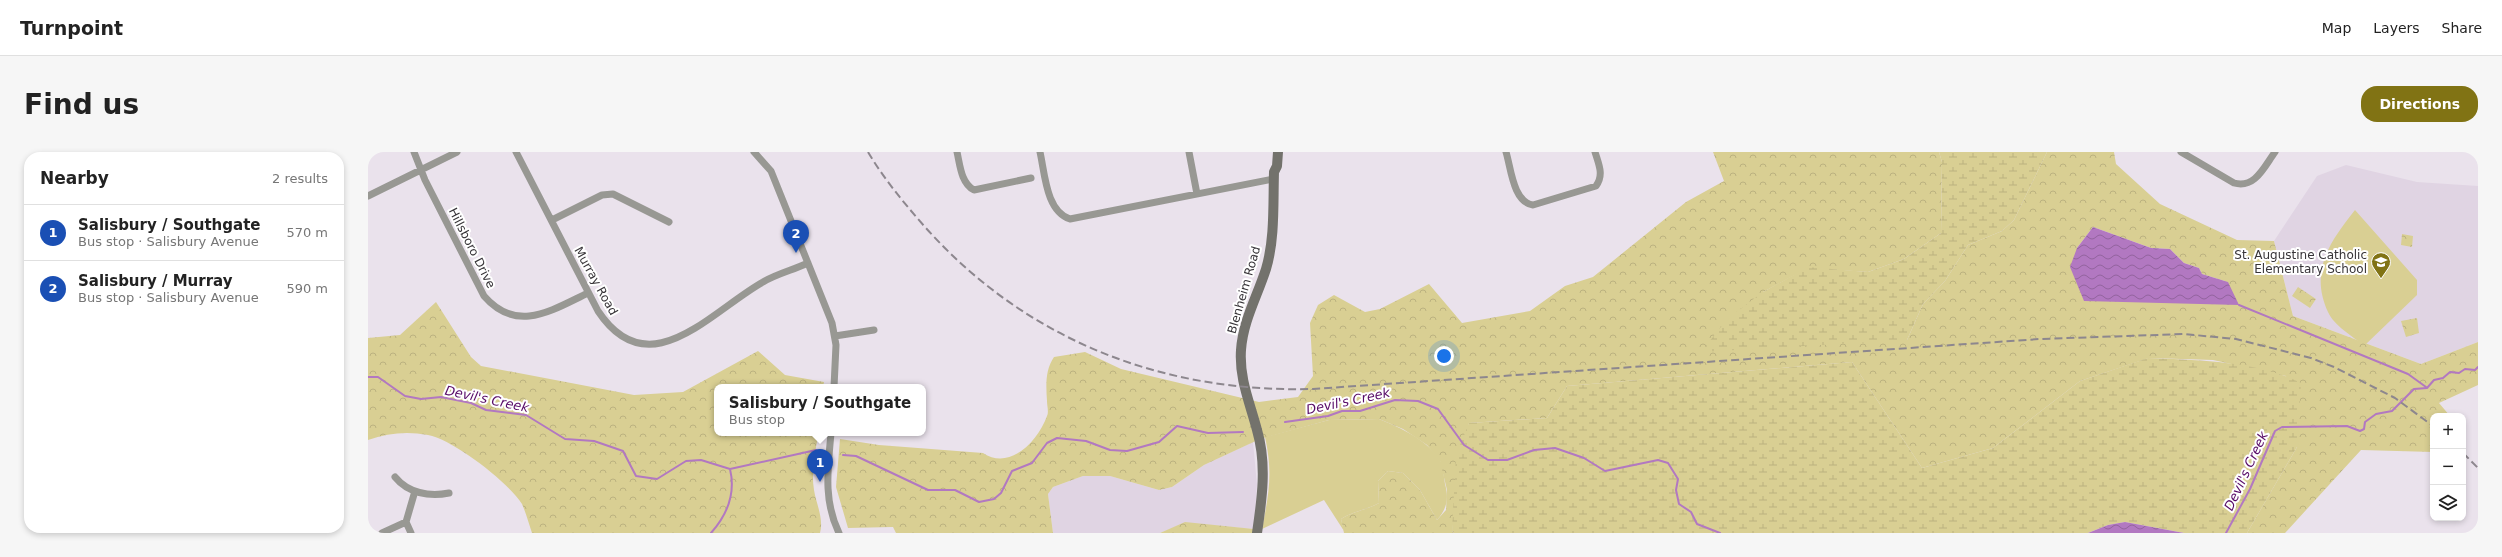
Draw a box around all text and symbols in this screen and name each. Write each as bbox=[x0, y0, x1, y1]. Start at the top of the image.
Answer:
text: Turnpoint bbox=[20, 17, 123, 39]
text: Map bbox=[2322, 20, 2351, 36]
text: Layers bbox=[2373, 20, 2420, 36]
text: Share bbox=[2442, 20, 2482, 36]
button: Directions bbox=[2361, 86, 2478, 122]
text: Find us bbox=[24, 88, 139, 121]
text: Nearby bbox=[40, 168, 109, 188]
text: 2 results bbox=[272, 171, 328, 186]
street label: Hillsboro Drive bbox=[446, 206, 498, 290]
text: Salisbury / Southgate bbox=[78, 216, 261, 234]
pin: 2 bbox=[783, 220, 809, 253]
text: 1 bbox=[48, 225, 58, 240]
text: 570 m bbox=[286, 225, 328, 240]
text: Bus stop · Salisbury Avenue bbox=[78, 234, 259, 249]
street label: Murray Road bbox=[571, 244, 621, 318]
street label: Blenheim Road bbox=[1225, 245, 1263, 335]
place label: St. Augustine Catholic Elementary School bbox=[2234, 248, 2367, 276]
school or university icon: St. Augustine Catholic Elementary School bbox=[2370, 251, 2392, 279]
text: Salisbury / Murray bbox=[78, 272, 233, 290]
text: 2 bbox=[48, 281, 58, 296]
text: 590 m bbox=[286, 281, 328, 296]
text: Bus stop · Salisbury Avenue bbox=[78, 290, 259, 305]
your location bbox=[1434, 346, 1454, 366]
water label: Devil's Creek bbox=[444, 383, 531, 415]
popup bbox=[714, 384, 926, 436]
water label: Devil's Creek bbox=[1305, 385, 1392, 417]
text: Salisbury / Southgate bbox=[729, 394, 911, 412]
text: Bus stop bbox=[729, 412, 785, 427]
map controls bbox=[2430, 413, 2466, 521]
button: + bbox=[2430, 413, 2466, 449]
water label: Devil's Creek bbox=[2221, 429, 2271, 513]
pin: 1 bbox=[807, 449, 833, 482]
button: − bbox=[2430, 449, 2466, 485]
button: layers bbox=[2430, 485, 2466, 521]

